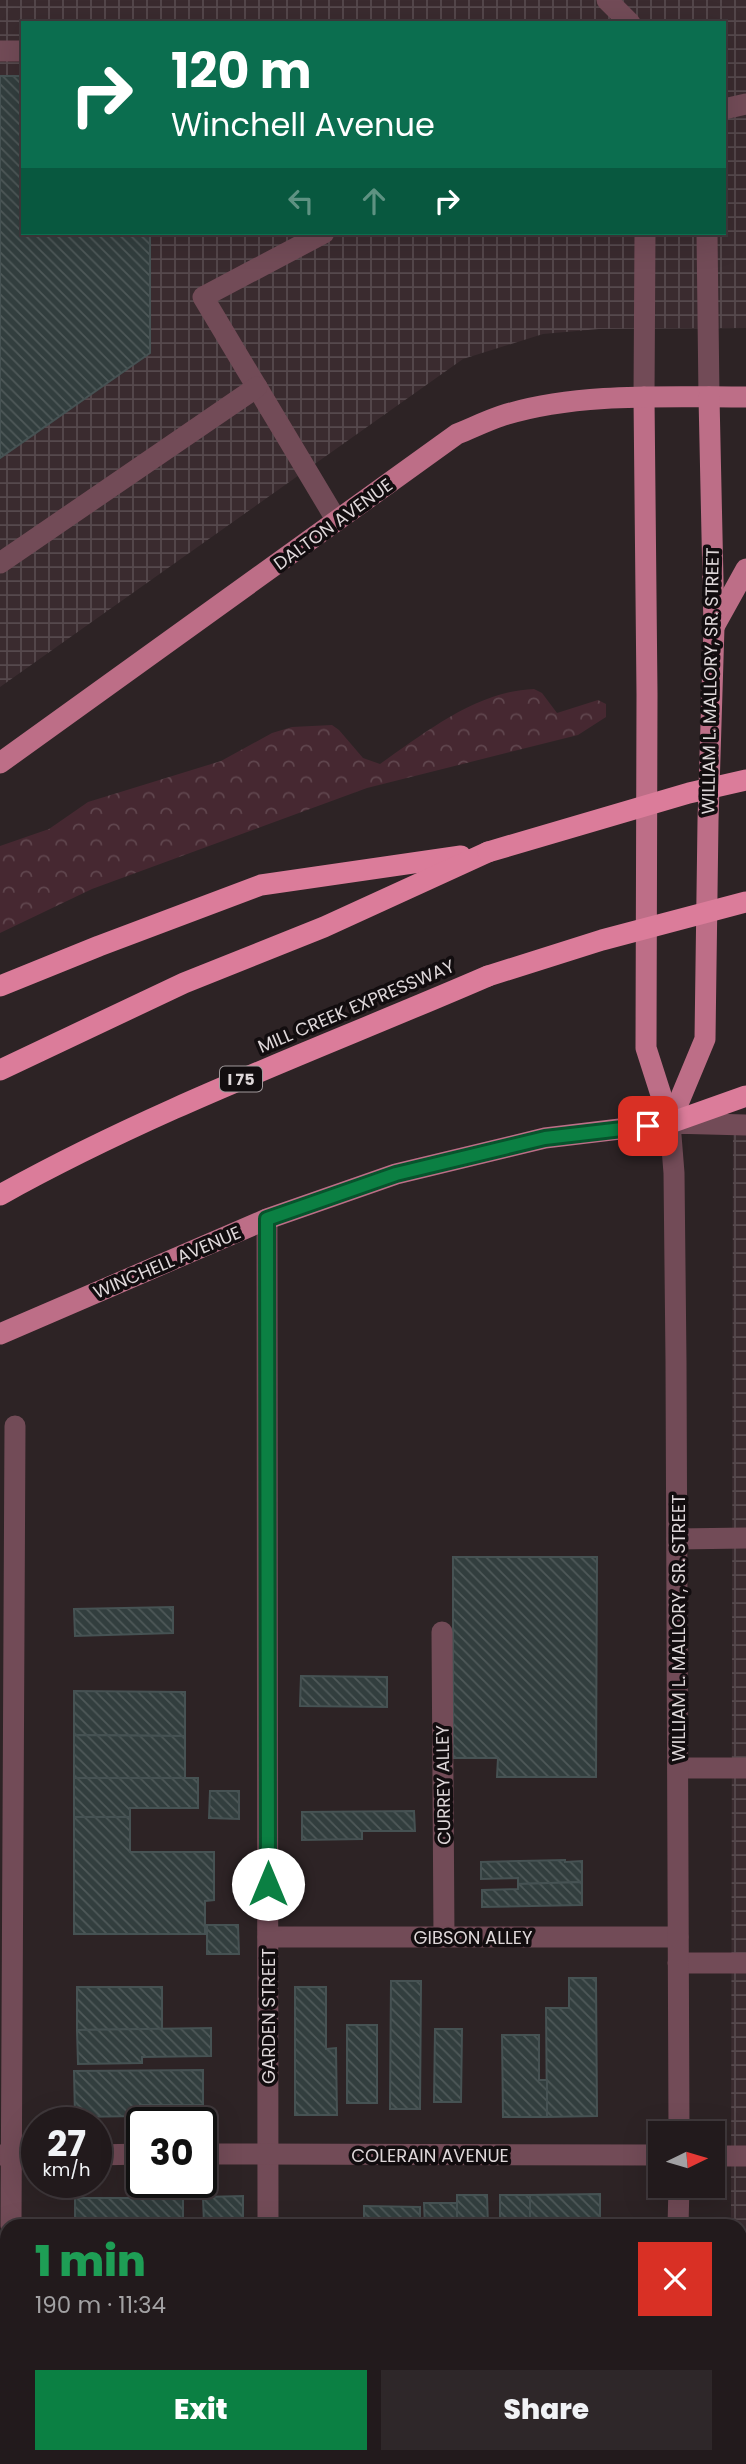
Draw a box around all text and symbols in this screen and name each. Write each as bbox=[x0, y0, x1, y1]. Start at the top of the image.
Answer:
text: 120 m bbox=[171, 37, 312, 105]
icon: right bbox=[56, 49, 147, 140]
text: Winchell Avenue bbox=[171, 102, 435, 147]
icon: left bbox=[282, 182, 320, 220]
icon: ahead bbox=[355, 182, 393, 220]
icon: right bbox=[428, 182, 466, 220]
street label: DALTON AVENUE bbox=[268, 472, 398, 576]
street label: WILLIAM L. MALLORY, SR. STREET bbox=[695, 547, 725, 815]
street label: MILL CREEK EXPRESSWAY bbox=[254, 953, 459, 1059]
road number: I 75 bbox=[220, 1066, 262, 1092]
pin bbox=[618, 1096, 678, 1156]
icon: arrive bbox=[629, 1107, 667, 1145]
street label: WINCHELL AVENUE bbox=[89, 1220, 245, 1304]
street label: WILLIAM L. MALLORY, SR. STREET bbox=[666, 1494, 691, 1762]
street label: CURREY ALLEY bbox=[429, 1724, 457, 1845]
position arrow bbox=[231, 1847, 305, 1921]
street label: GIBSON ALLEY bbox=[413, 1925, 533, 1950]
street label: GARDEN STREET bbox=[256, 1948, 281, 2084]
speed limit sign: 30 bbox=[126, 2107, 217, 2198]
text: 27 bbox=[47, 2119, 86, 2168]
north arrow bbox=[648, 2121, 724, 2198]
map controls bbox=[648, 2121, 725, 2198]
street label: COLERAIN AVENUE bbox=[351, 2143, 509, 2168]
text: km/h bbox=[43, 2157, 90, 2182]
text: 1 min bbox=[35, 2232, 146, 2291]
button: close bbox=[638, 2242, 712, 2316]
text: 190 m · 11:34 bbox=[35, 2289, 166, 2321]
button: Exit bbox=[35, 2370, 367, 2450]
button: Share bbox=[381, 2370, 712, 2450]

